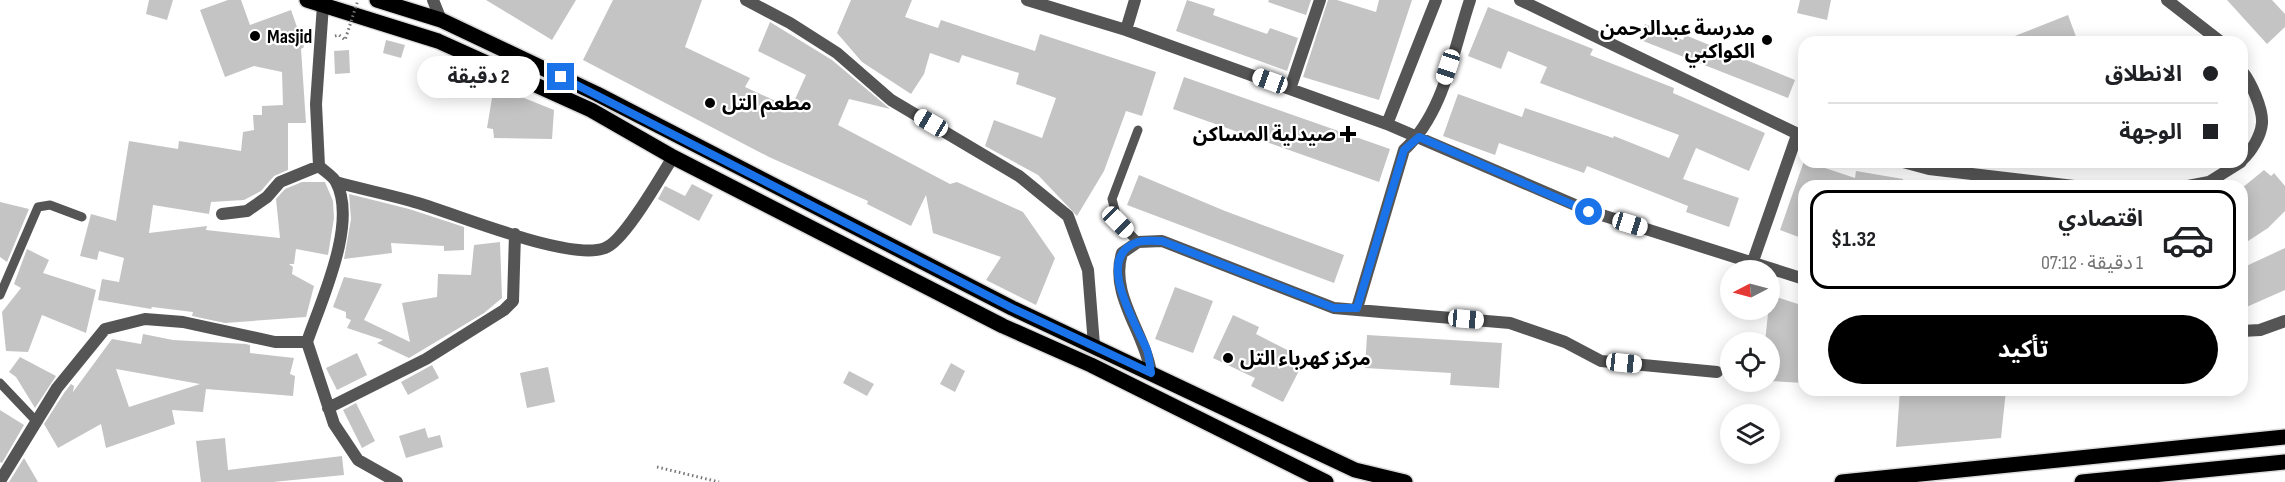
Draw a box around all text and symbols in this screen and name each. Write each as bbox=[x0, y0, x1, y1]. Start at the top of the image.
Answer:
place label: مدرسة عبدالرحمن الكواكبي bbox=[1600, 17, 1755, 68]
place label: Masjid bbox=[267, 25, 312, 49]
marker: Masjid bbox=[248, 29, 262, 43]
marker: مدرسة عبدالرحمن الكواكبي bbox=[1760, 33, 1774, 47]
car bbox=[1434, 47, 1462, 87]
callout: 2 دقيقة bbox=[417, 56, 540, 98]
text: الانطلاق bbox=[2105, 61, 2182, 88]
route end bbox=[547, 63, 574, 90]
text: 2 دقيقة bbox=[447, 65, 510, 89]
car bbox=[1250, 66, 1290, 96]
place label: مطعم التل bbox=[722, 92, 812, 118]
marker: مطعم التل bbox=[703, 96, 717, 110]
car bbox=[911, 106, 951, 140]
text: الوجهة bbox=[2119, 119, 2182, 146]
place label: صيدلية المساكن bbox=[1193, 123, 1336, 147]
marker: صيدلية المساكن bbox=[1341, 127, 1355, 141]
route start bbox=[1575, 198, 1602, 225]
car bbox=[1099, 203, 1137, 241]
text: اقتصادي bbox=[2058, 206, 2143, 233]
car bbox=[1610, 210, 1650, 238]
icon: car bbox=[2161, 213, 2215, 267]
text: $1.32 bbox=[1831, 226, 1876, 253]
text: 1 دقيقة · 07:12 bbox=[2041, 251, 2143, 275]
north arrow bbox=[1720, 260, 1780, 320]
map controls bbox=[1720, 260, 1780, 464]
car bbox=[1447, 308, 1485, 330]
button: تأكيد bbox=[1828, 315, 2218, 384]
button: locate bbox=[1720, 332, 1780, 392]
place label: مركز كهرباء التل bbox=[1240, 347, 1371, 371]
marker: مركز كهرباء التل bbox=[1221, 351, 1235, 365]
car bbox=[1605, 352, 1643, 374]
button: layers bbox=[1720, 404, 1780, 464]

